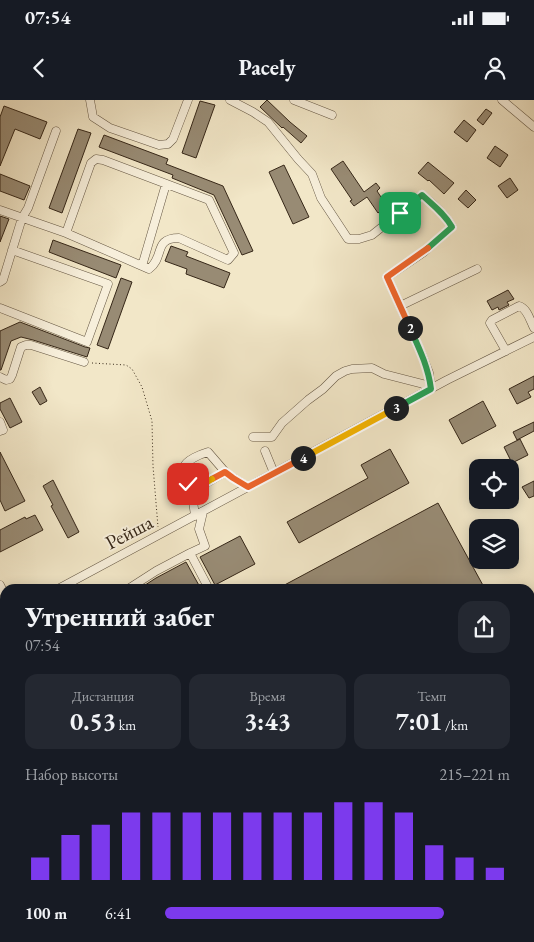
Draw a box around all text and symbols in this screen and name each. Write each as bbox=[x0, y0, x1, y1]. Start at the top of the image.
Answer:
text: 07:54 bbox=[25, 5, 71, 30]
text: Pacely bbox=[238, 53, 296, 82]
icon: back bbox=[25, 54, 53, 82]
icon: person bbox=[481, 54, 509, 82]
pin bbox=[379, 192, 421, 234]
icon: arrive bbox=[386, 199, 414, 227]
pin: 2 bbox=[398, 316, 422, 340]
text: 2 bbox=[407, 319, 414, 337]
pin: 3 bbox=[384, 396, 408, 420]
text: 3 bbox=[393, 399, 400, 417]
pin: 4 bbox=[290, 446, 316, 470]
text: 4 bbox=[300, 449, 307, 467]
map controls bbox=[469, 459, 519, 569]
button: locate bbox=[469, 459, 519, 509]
pin bbox=[167, 463, 209, 505]
icon: check bbox=[174, 470, 202, 498]
street label: Рейша bbox=[101, 509, 157, 555]
button: layers bbox=[469, 519, 519, 569]
text: Утренний забег bbox=[25, 598, 214, 634]
button: share bbox=[458, 601, 510, 653]
text: 07:54 bbox=[25, 635, 60, 656]
text: Дистанция bbox=[72, 687, 134, 705]
text: Время bbox=[250, 687, 285, 705]
text: Темп bbox=[417, 687, 446, 705]
text: 0.53 bbox=[70, 705, 116, 737]
text: 3:43 bbox=[244, 705, 291, 737]
text: 7:01 bbox=[396, 705, 442, 737]
text: km bbox=[116, 716, 136, 734]
text: /km bbox=[442, 716, 468, 734]
text: Набор высоты bbox=[25, 764, 118, 785]
text: 215–221 m bbox=[439, 764, 510, 785]
text: 100 m bbox=[25, 903, 67, 924]
text: 6:41 bbox=[105, 903, 132, 924]

